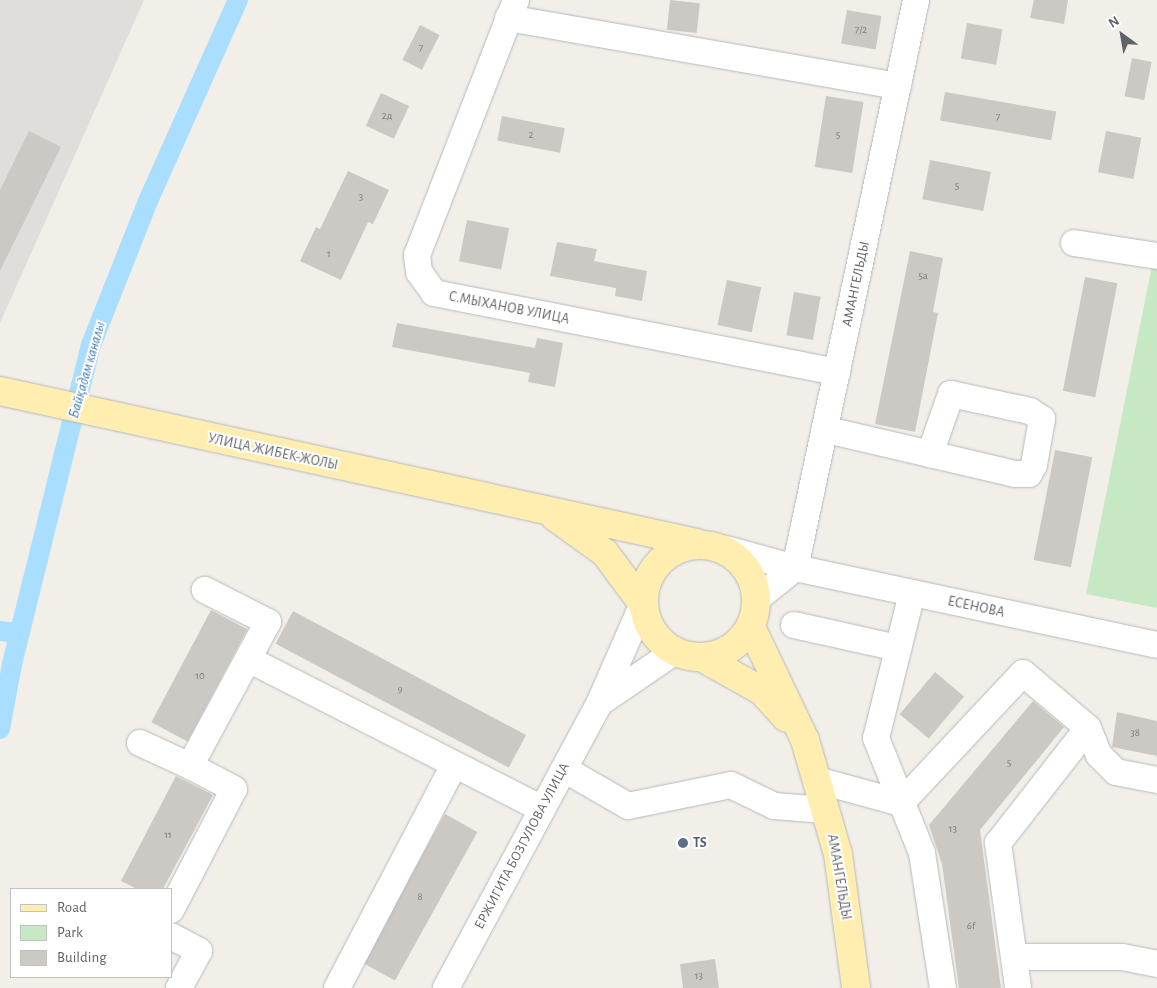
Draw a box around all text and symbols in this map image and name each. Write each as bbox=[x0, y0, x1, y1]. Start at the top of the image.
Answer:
north arrow bbox=[1097, 10, 1147, 60]
text: N bbox=[1106, 14, 1122, 31]
house number: 7/2 bbox=[855, 23, 867, 37]
house number: 7 bbox=[419, 41, 423, 55]
house number: 2д bbox=[382, 109, 392, 123]
house number: 7 bbox=[996, 110, 1000, 124]
house number: 2 bbox=[528, 128, 534, 142]
house number: 5 bbox=[836, 128, 840, 142]
house number: 5 bbox=[955, 179, 959, 193]
house number: 3 bbox=[359, 190, 363, 204]
street label: АМАНГЕЛЬДЫ bbox=[839, 240, 873, 328]
house number: 1 bbox=[327, 247, 331, 261]
house number: 5а bbox=[918, 269, 928, 283]
street label: С.МЫХАНОВ УЛИЦА bbox=[447, 288, 571, 328]
water label: Байқадам каналы bbox=[65, 320, 109, 420]
street label: УЛИЦА ЖИБЕК-ЖОЛЫ bbox=[206, 430, 340, 474]
street label: ЕСЕНОВА bbox=[946, 593, 1006, 621]
house number: 10 bbox=[195, 669, 205, 683]
house number: 9 bbox=[397, 682, 403, 696]
house number: 38 bbox=[1130, 726, 1140, 740]
house number: 5 bbox=[1007, 756, 1011, 770]
street label: ЕРЖИГИТА БОЗГУЛОВА УЛИЦА bbox=[471, 760, 573, 932]
house number: 13 bbox=[949, 822, 957, 836]
house number: 11 bbox=[164, 828, 172, 842]
street label: АМАНГЕЛЬДЫ bbox=[823, 833, 855, 921]
place label: TS bbox=[693, 835, 707, 851]
marker: TS bbox=[677, 837, 689, 849]
legend bbox=[10, 888, 172, 978]
house number: 8 bbox=[417, 890, 423, 904]
text: Road bbox=[57, 900, 87, 915]
house number: 6f bbox=[967, 919, 975, 933]
text: Park bbox=[57, 925, 83, 940]
text: Building bbox=[57, 950, 107, 965]
house number: 13 bbox=[695, 969, 703, 983]

